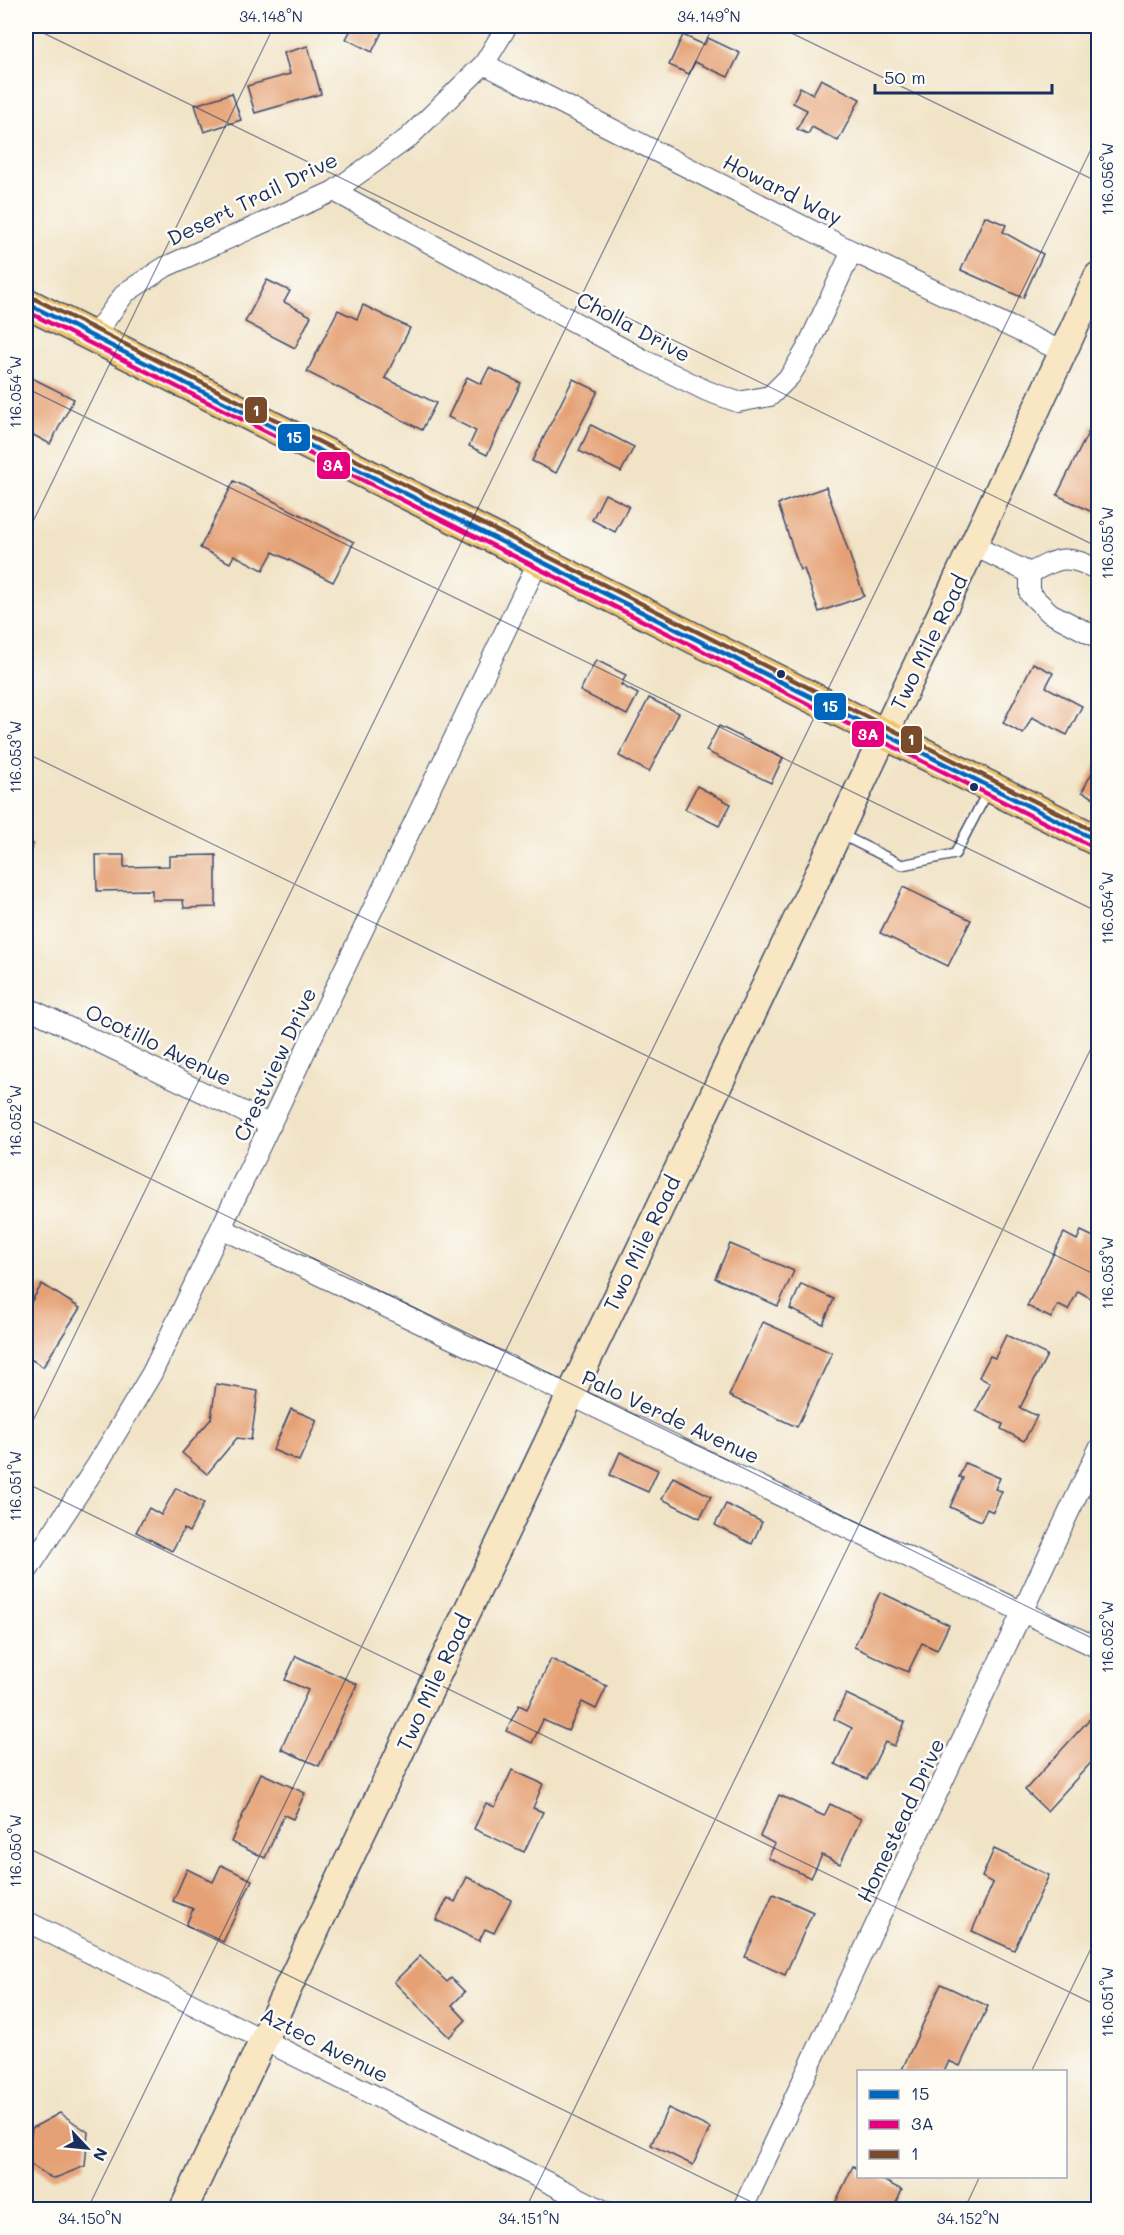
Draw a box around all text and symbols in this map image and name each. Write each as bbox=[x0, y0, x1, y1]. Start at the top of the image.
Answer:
text: 34.148°N bbox=[239, 6, 303, 26]
text: 34.149°N bbox=[677, 6, 741, 26]
scale bar bbox=[875, 57, 1052, 95]
text: 50 m bbox=[884, 65, 926, 89]
text: 116.056°W bbox=[1097, 143, 1117, 215]
street label: Desert Trail Drive bbox=[162, 145, 342, 251]
street label: Howard Way bbox=[719, 147, 847, 231]
street label: Cholla Drive bbox=[572, 285, 696, 367]
text: 116.054°W bbox=[5, 356, 25, 428]
line badge: 1 bbox=[244, 396, 268, 424]
text: 1 bbox=[252, 399, 260, 420]
line badge: 15 bbox=[277, 423, 311, 452]
text: 15 bbox=[286, 426, 302, 447]
line badge: 3A bbox=[316, 451, 351, 480]
text: 3A bbox=[323, 454, 343, 475]
text: 116.055°W bbox=[1097, 507, 1117, 579]
street label: Two Mile Road bbox=[884, 570, 972, 714]
unlabelled marker bbox=[775, 668, 787, 680]
line badge: 15 bbox=[813, 692, 847, 721]
text: 15 bbox=[822, 695, 838, 716]
line badge: 3A bbox=[851, 720, 885, 748]
text: 116.053°W bbox=[5, 721, 25, 793]
text: 3A bbox=[858, 723, 878, 744]
line badge: 1 bbox=[900, 725, 923, 754]
text: 1 bbox=[907, 728, 915, 749]
unlabelled marker bbox=[968, 781, 980, 793]
text: 116.054°W bbox=[1097, 872, 1117, 944]
street label: Crestview Drive bbox=[226, 983, 322, 1145]
street label: Ocotillo Avenue bbox=[81, 997, 237, 1091]
text: 116.052°W bbox=[5, 1085, 25, 1157]
street label: Two Mile Road bbox=[597, 1171, 685, 1315]
text: 116.053°W bbox=[1097, 1237, 1117, 1309]
street label: Palo Verde Avenue bbox=[578, 1363, 764, 1469]
text: 116.051°W bbox=[5, 1451, 25, 1521]
text: 116.052°W bbox=[1097, 1601, 1117, 1673]
street label: Two Mile Road bbox=[390, 1609, 476, 1755]
street label: Homestead Drive bbox=[850, 1734, 950, 1906]
text: 116.050°W bbox=[5, 1814, 25, 1888]
text: 116.051°W bbox=[1097, 1967, 1117, 2037]
street label: Aztec Avenue bbox=[256, 2000, 394, 2088]
legend bbox=[857, 2070, 1067, 2178]
text: 15 bbox=[911, 2081, 930, 2105]
text: 3A bbox=[911, 2111, 934, 2135]
north arrow bbox=[57, 2118, 117, 2178]
text: 1 bbox=[911, 2141, 919, 2165]
text: N bbox=[89, 2145, 113, 2165]
text: 34.150°N bbox=[58, 2208, 122, 2228]
text: 34.151°N bbox=[498, 2208, 560, 2228]
text: 34.152°N bbox=[937, 2208, 999, 2228]

